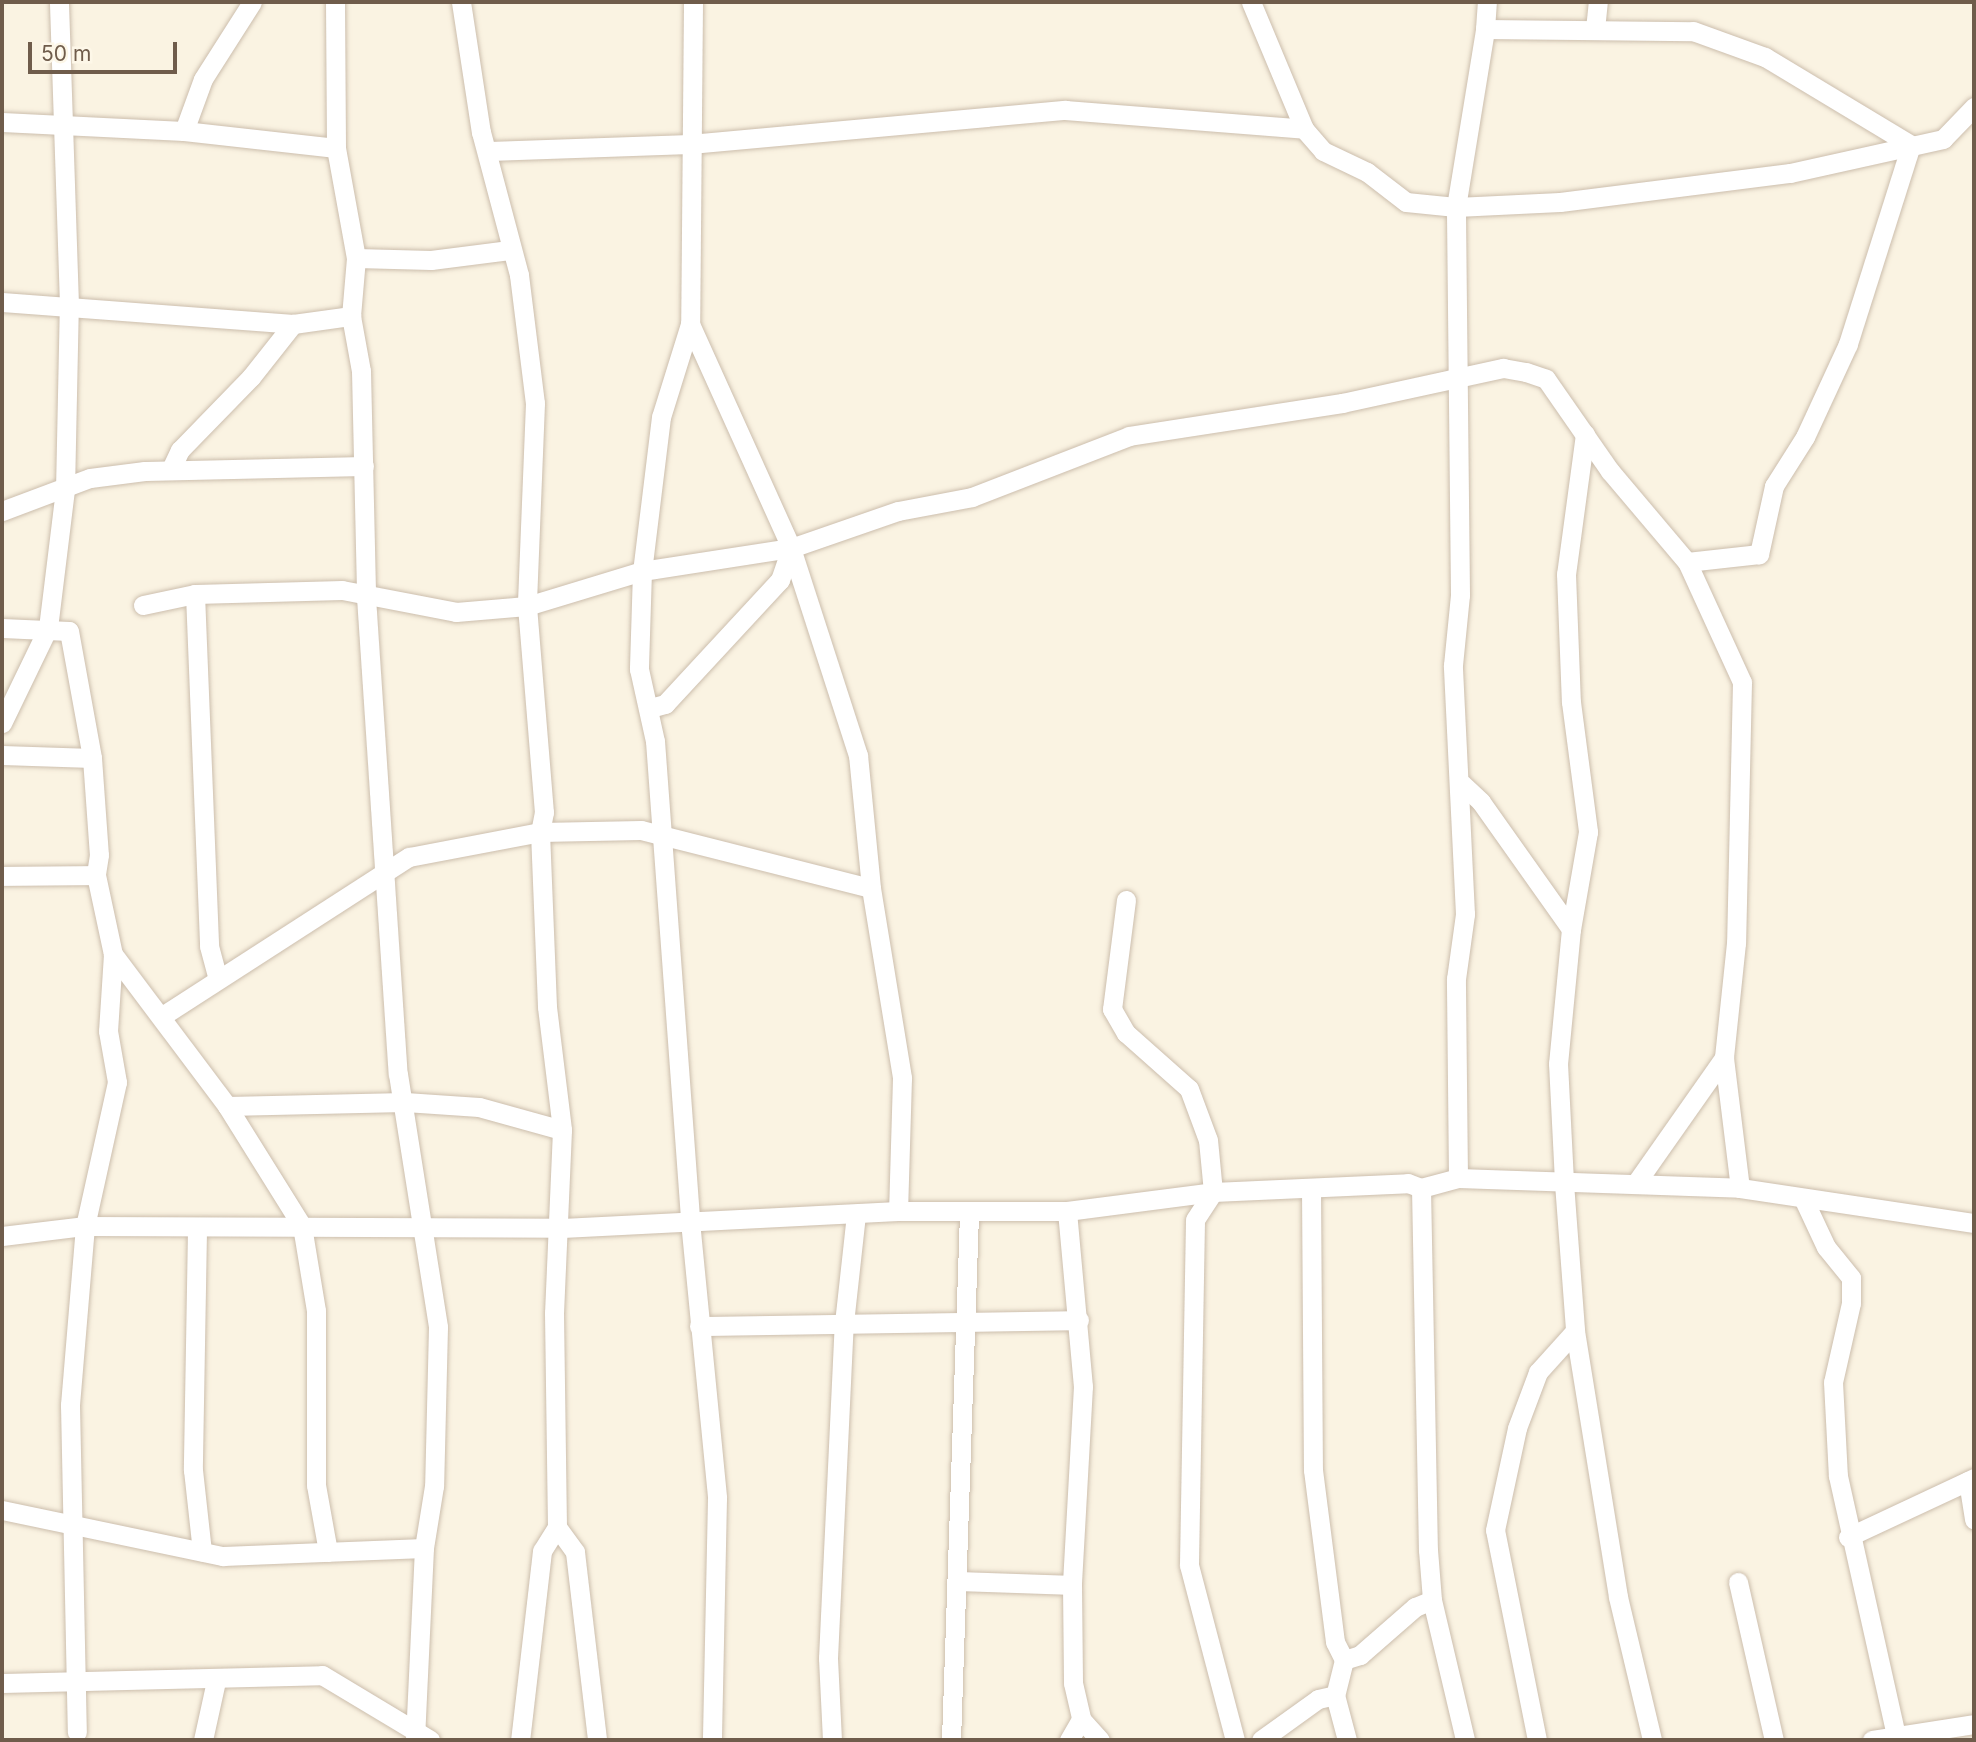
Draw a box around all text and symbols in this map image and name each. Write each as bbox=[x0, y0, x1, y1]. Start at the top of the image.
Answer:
scale bar bbox=[32, 28, 180, 72]
text: 50 m bbox=[41, 41, 91, 66]

